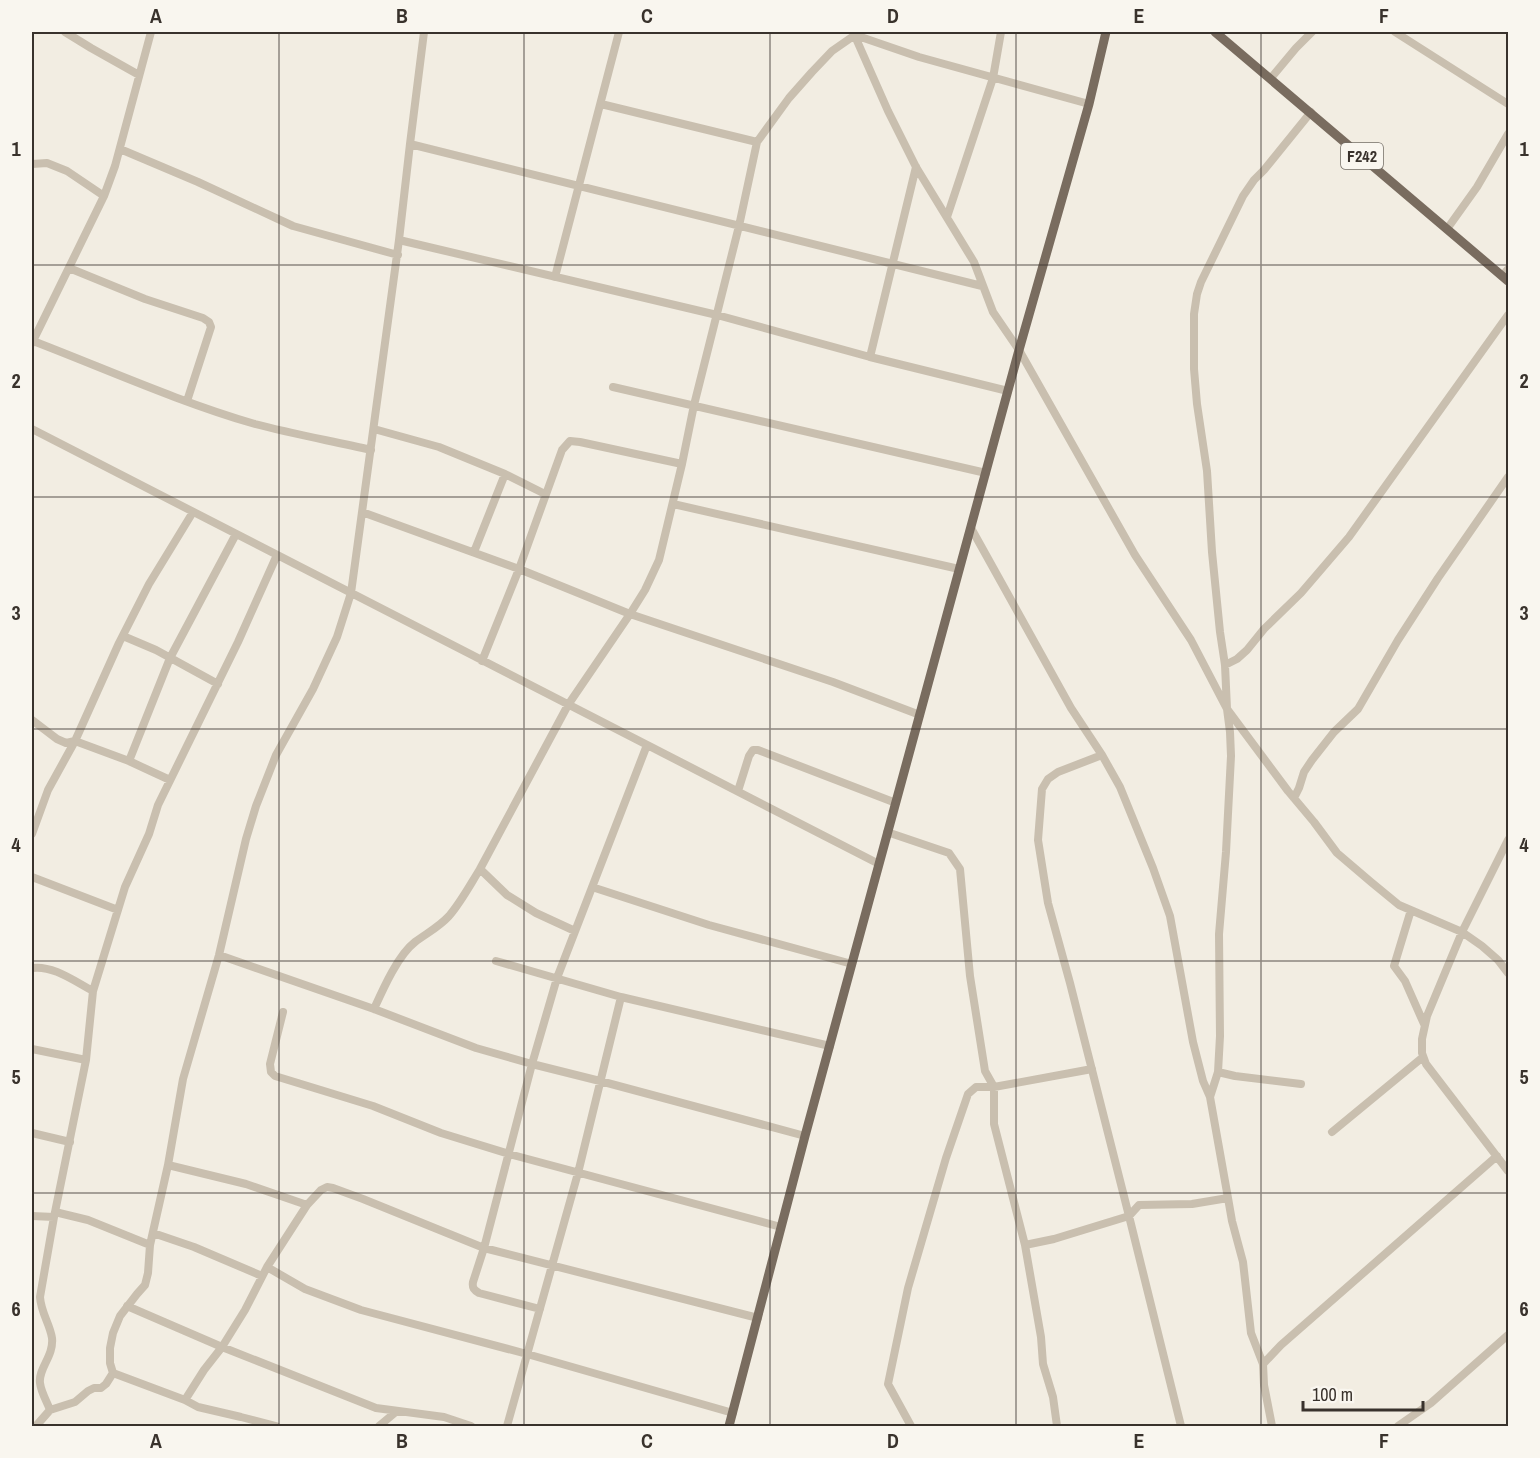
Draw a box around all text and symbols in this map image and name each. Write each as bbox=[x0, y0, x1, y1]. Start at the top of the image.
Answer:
text: A bbox=[150, 2, 162, 29]
text: B bbox=[396, 2, 408, 29]
text: C bbox=[641, 2, 653, 29]
text: D bbox=[887, 2, 899, 29]
text: E bbox=[1134, 2, 1145, 29]
text: F bbox=[1379, 2, 1389, 29]
text: 1 bbox=[11, 135, 21, 162]
text: 1 bbox=[1519, 135, 1529, 162]
road number: F242 bbox=[1341, 143, 1383, 169]
text: 2 bbox=[11, 367, 21, 394]
text: 2 bbox=[1519, 367, 1529, 394]
text: 3 bbox=[11, 599, 21, 626]
text: 3 bbox=[1519, 599, 1529, 626]
text: 4 bbox=[11, 831, 21, 858]
text: 4 bbox=[1519, 831, 1529, 858]
text: 5 bbox=[11, 1063, 21, 1090]
text: 5 bbox=[1519, 1063, 1529, 1090]
text: 6 bbox=[11, 1295, 21, 1322]
text: 6 bbox=[1519, 1295, 1529, 1322]
scale bar bbox=[1303, 1374, 1423, 1412]
text: 100 m bbox=[1312, 1382, 1353, 1407]
text: A bbox=[150, 1427, 162, 1454]
text: B bbox=[396, 1427, 408, 1454]
text: C bbox=[641, 1427, 653, 1454]
text: D bbox=[887, 1427, 899, 1454]
text: E bbox=[1134, 1427, 1145, 1454]
text: F bbox=[1379, 1427, 1389, 1454]

